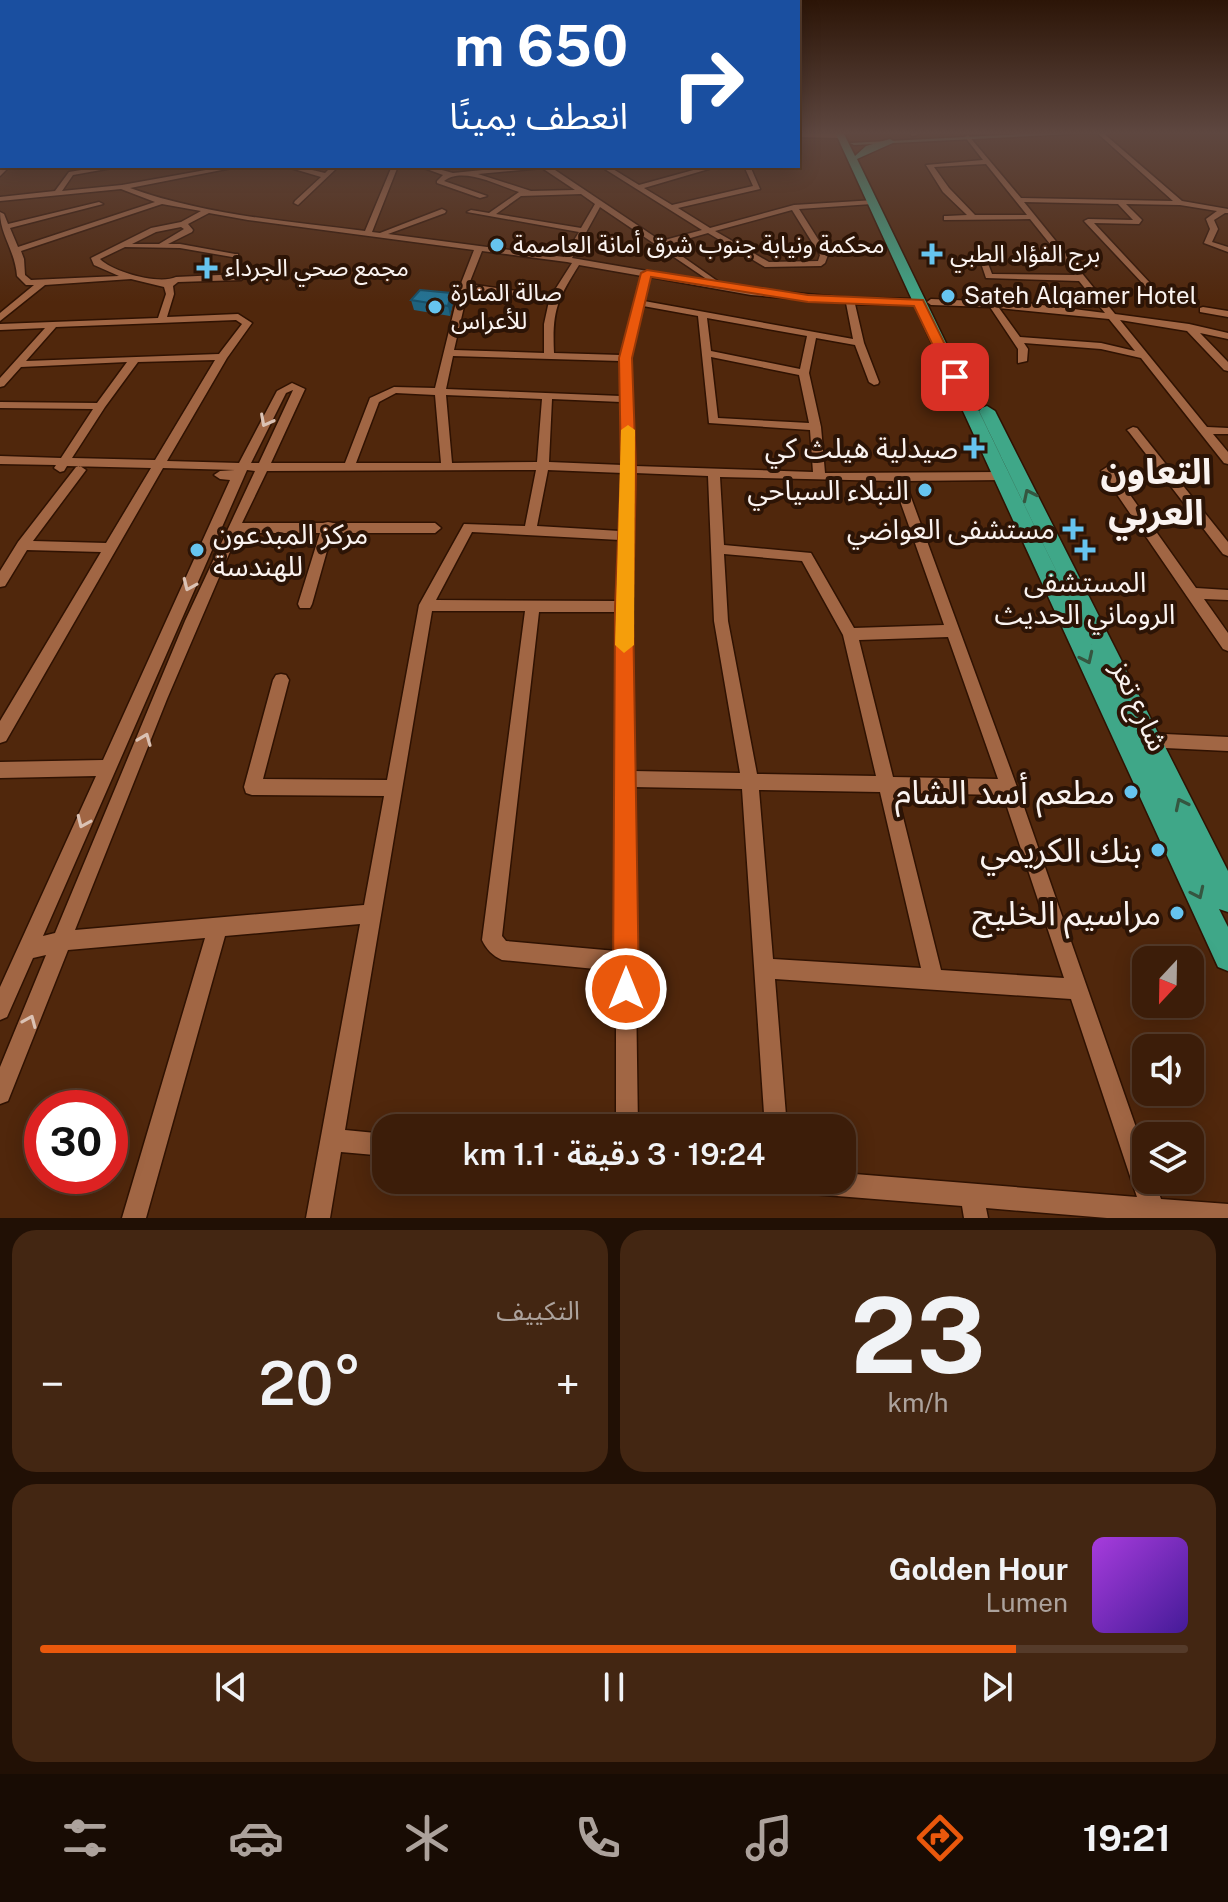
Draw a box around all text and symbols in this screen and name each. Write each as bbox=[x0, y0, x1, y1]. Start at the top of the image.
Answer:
text: 650 m bbox=[454, 13, 628, 79]
icon: right bbox=[656, 32, 760, 136]
text: انعطف يمينًا bbox=[449, 95, 628, 137]
place label: محكمة ونيابة جنوب شرق أمانة العاصمة bbox=[513, 229, 885, 259]
marker: محكمة ونيابة جنوب شرق أمانة العاصمة bbox=[488, 236, 506, 254]
place label: برج الفؤاد الطبي bbox=[950, 239, 1100, 273]
marker: برج الفؤاد الطبي bbox=[921, 243, 943, 265]
place label: مجمع صحي الجرداء bbox=[225, 253, 409, 287]
marker: مجمع صحي الجرداء bbox=[196, 257, 218, 279]
place label: صالة المنارة للأعراس bbox=[451, 278, 562, 335]
place label: Sateh Alqamer Hotel bbox=[964, 281, 1197, 309]
marker: Sateh Alqamer Hotel bbox=[939, 287, 957, 305]
marker: صالة المنارة للأعراس bbox=[426, 298, 444, 316]
pin bbox=[921, 343, 989, 411]
icon: arrive bbox=[933, 355, 977, 399]
one-way arrow bbox=[261, 413, 276, 428]
place label: صيدلية هيلث كي bbox=[765, 431, 958, 469]
marker: صيدلية هيلث كي bbox=[965, 439, 983, 457]
district label: التعاون العربي bbox=[1100, 450, 1212, 541]
place label: النبلاء السياحي bbox=[747, 473, 909, 511]
marker: النبلاء السياحي bbox=[916, 481, 934, 499]
one-way arrow bbox=[1023, 489, 1039, 503]
place label: مستشفى العواضي bbox=[847, 512, 1055, 550]
place label: مركز المبدعون للهندسة bbox=[213, 517, 368, 582]
marker: مستشفى العواضي bbox=[1062, 518, 1084, 540]
marker: المستشفى الروماني الحديث bbox=[1074, 539, 1096, 561]
marker: مركز المبدعون للهندسة bbox=[188, 541, 206, 559]
place label: المستشفى الروماني الحديث bbox=[995, 565, 1176, 635]
one-way arrow bbox=[183, 577, 199, 591]
one-way arrow bbox=[1077, 650, 1093, 665]
street label: شارع تعز bbox=[1100, 655, 1176, 758]
one-way arrow bbox=[135, 733, 151, 747]
place label: مطعم أسد الشام bbox=[895, 772, 1115, 818]
marker: مطعم أسد الشام bbox=[1122, 783, 1140, 801]
one-way arrow bbox=[1175, 797, 1191, 812]
one-way arrow bbox=[77, 814, 93, 829]
place label: بنك الكريمي bbox=[980, 830, 1142, 876]
marker: بنك الكريمي bbox=[1149, 841, 1167, 859]
one-way arrow bbox=[1188, 885, 1204, 900]
place label: مراسيم الخليج bbox=[972, 893, 1161, 939]
marker: مراسيم الخليج bbox=[1168, 904, 1186, 922]
north arrow bbox=[1132, 946, 1204, 1018]
map controls bbox=[1132, 946, 1204, 1194]
position arrow bbox=[584, 947, 668, 1031]
one-way arrow bbox=[20, 1015, 37, 1029]
button: sound bbox=[1132, 1034, 1204, 1106]
speed limit sign: 30 bbox=[24, 1090, 128, 1194]
button: layers bbox=[1132, 1122, 1204, 1194]
text: 19:24 · 3 دقيقة · 1.1 km bbox=[463, 1136, 765, 1172]
text: 23 bbox=[850, 1274, 986, 1396]
text: التكييف bbox=[496, 1295, 580, 1326]
text: 20° bbox=[259, 1348, 361, 1419]
text: − bbox=[40, 1358, 64, 1410]
text: + bbox=[556, 1358, 580, 1410]
text: km/h bbox=[887, 1387, 949, 1418]
text: Golden Hour bbox=[889, 1551, 1068, 1587]
text: Lumen bbox=[985, 1587, 1068, 1618]
icon: previous bbox=[209, 1665, 253, 1709]
icon: pause bbox=[592, 1665, 636, 1709]
icon: next bbox=[975, 1665, 1019, 1709]
icon: filters bbox=[57, 1810, 113, 1866]
icon: car bbox=[228, 1810, 284, 1866]
icon: climate bbox=[399, 1810, 455, 1866]
icon: phone bbox=[570, 1810, 626, 1866]
icon: music bbox=[741, 1810, 797, 1866]
icon: directions bbox=[912, 1810, 968, 1866]
text: 19:21 bbox=[1083, 1817, 1171, 1859]

